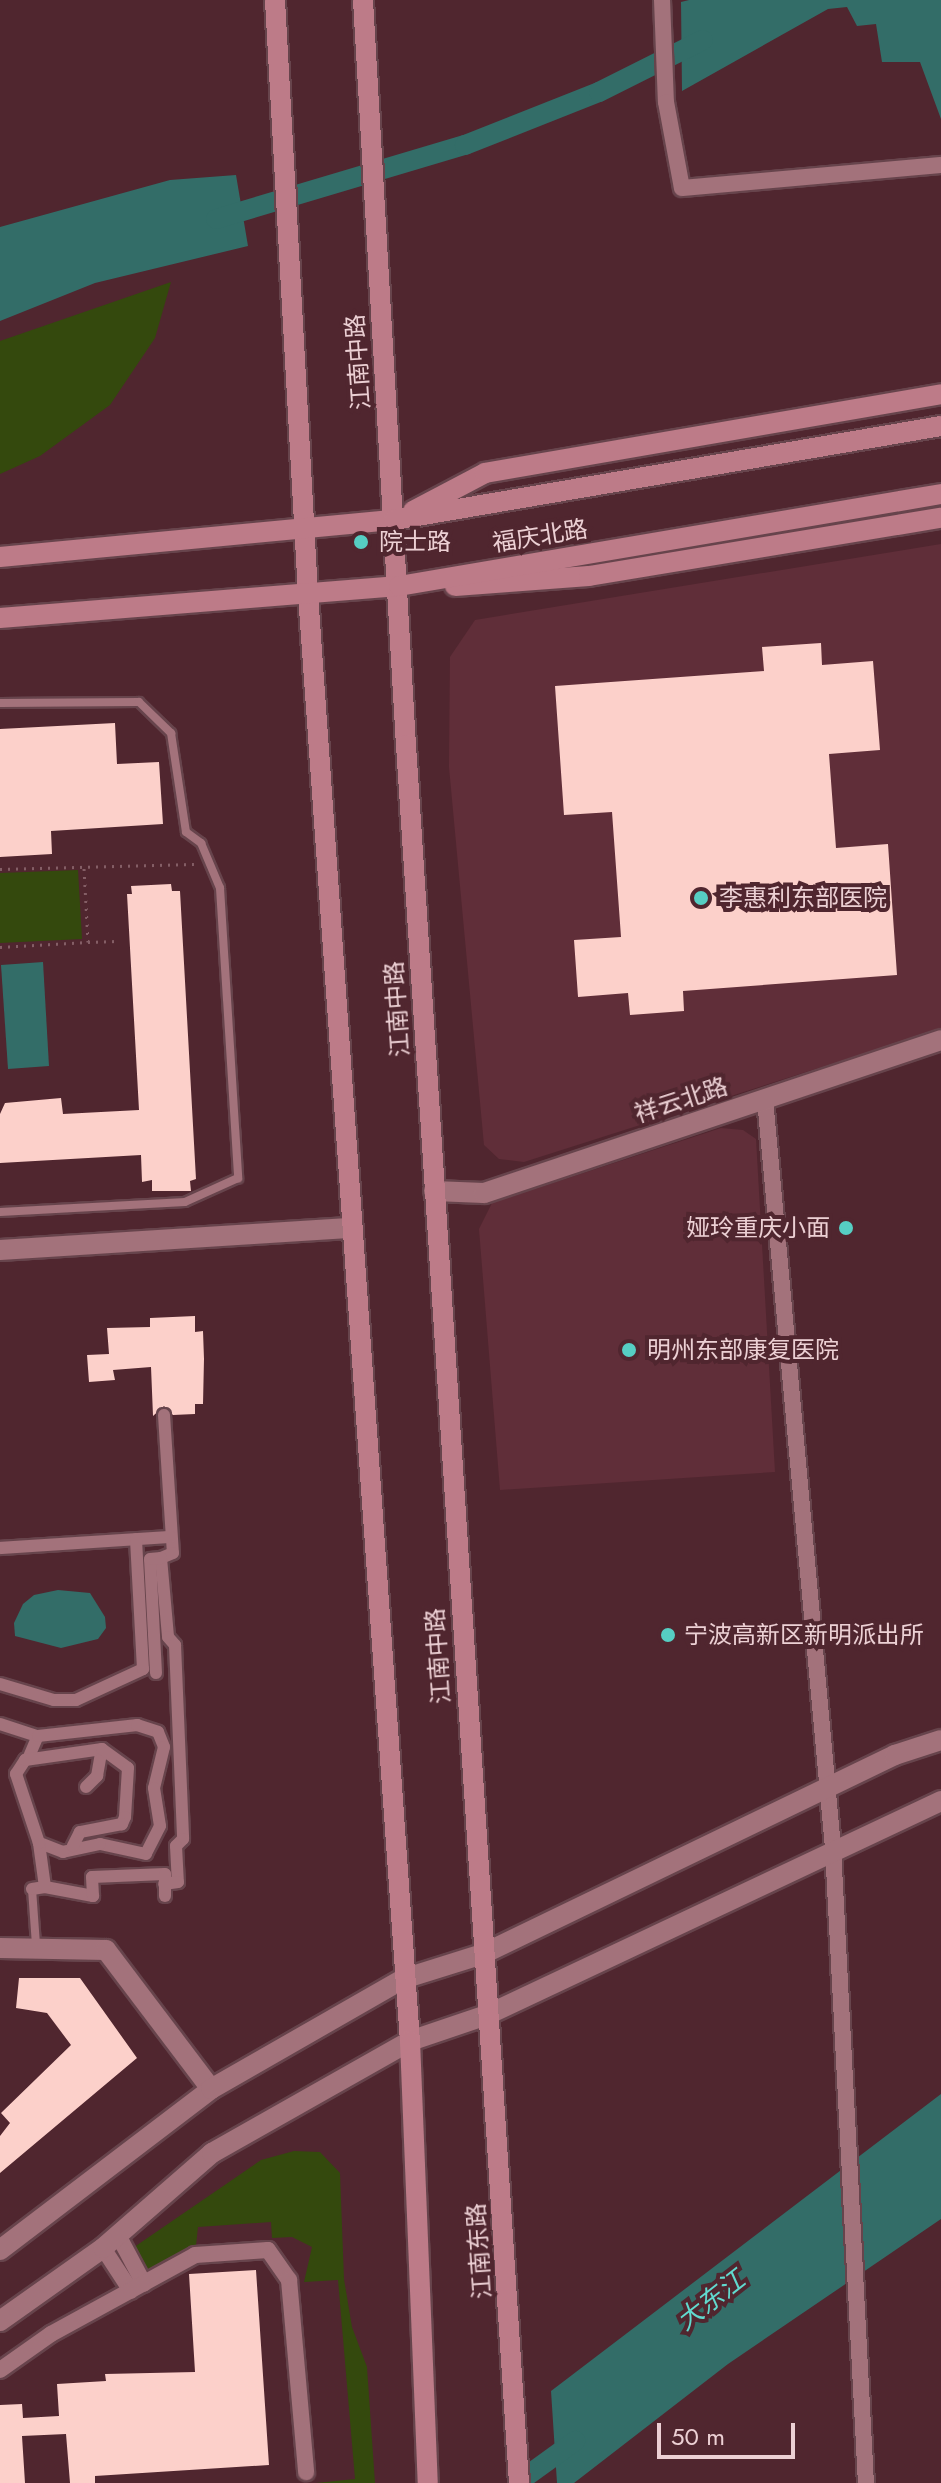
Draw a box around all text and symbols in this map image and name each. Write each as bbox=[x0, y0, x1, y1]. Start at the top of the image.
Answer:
street label: 江南中路 bbox=[340, 313, 376, 411]
street label: 福庆北路 bbox=[490, 514, 590, 558]
place label: 院士路 bbox=[379, 528, 451, 556]
marker: 院士路 bbox=[350, 531, 372, 553]
place label: 李惠利东部医院 bbox=[719, 884, 887, 912]
marker: 李惠利东部医院 bbox=[690, 887, 712, 909]
street label: 江南中路 bbox=[379, 960, 415, 1058]
street label: 祥云北路 bbox=[631, 1071, 731, 1129]
place label: 娅玲重庆小面 bbox=[686, 1214, 830, 1242]
marker: 娅玲重庆小面 bbox=[837, 1219, 855, 1237]
place label: 明州东部康复医院 bbox=[647, 1336, 839, 1364]
marker: 明州东部康复医院 bbox=[618, 1339, 640, 1361]
street label: 江南中路 bbox=[420, 1607, 456, 1705]
place label: 宁波高新区新明派出所 bbox=[684, 1621, 924, 1649]
marker: 宁波高新区新明派出所 bbox=[659, 1626, 677, 1644]
street label: 江南东路 bbox=[461, 2202, 497, 2300]
water label: 大东江 bbox=[671, 2265, 751, 2337]
scale bar bbox=[661, 2407, 799, 2457]
text: 50 m bbox=[671, 2419, 725, 2454]

